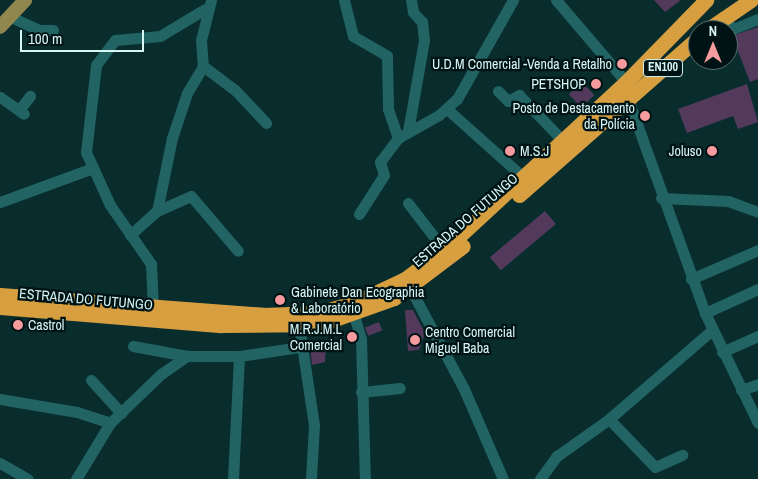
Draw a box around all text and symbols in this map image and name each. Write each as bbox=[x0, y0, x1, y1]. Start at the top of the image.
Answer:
scale bar bbox=[22, 20, 146, 52]
north arrow bbox=[688, 20, 738, 70]
text: N bbox=[709, 22, 717, 40]
text: 100 m bbox=[28, 28, 62, 49]
place label: U.D.M Comercial -Venda a Retalho bbox=[432, 56, 612, 72]
marker: U.D.M Comercial -Venda a Retalho bbox=[616, 58, 628, 70]
road number: EN100 bbox=[642, 58, 684, 78]
place label: PETSHOP bbox=[531, 76, 586, 92]
marker: PETSHOP bbox=[590, 78, 602, 90]
place label: Posto de Destacamento da Polícia bbox=[512, 100, 635, 132]
marker: Posto de Destacamento da Polícia bbox=[639, 110, 651, 122]
place label: M.S.J bbox=[520, 143, 549, 159]
place label: Joluso bbox=[669, 143, 702, 159]
marker: M.S.J bbox=[504, 145, 516, 157]
marker: Joluso bbox=[706, 145, 718, 157]
street label: ESTRADA DO FUTUNGO bbox=[409, 170, 521, 270]
place label: Gabinete Dan Ecographia & Laboratório bbox=[291, 284, 424, 316]
street label: ESTRADA DO FUTUNGO bbox=[18, 285, 154, 313]
marker: Gabinete Dan Ecographia & Laboratório bbox=[273, 293, 287, 307]
place label: Castrol bbox=[28, 317, 64, 333]
marker: Castrol bbox=[12, 319, 24, 331]
place label: M.R.J.M.L Comercial bbox=[290, 321, 342, 354]
place label: Centro Comercial Miguel Baba bbox=[425, 324, 515, 357]
marker: M.R.J.M.L Comercial bbox=[346, 331, 358, 343]
marker: Centro Comercial Miguel Baba bbox=[409, 334, 421, 346]

